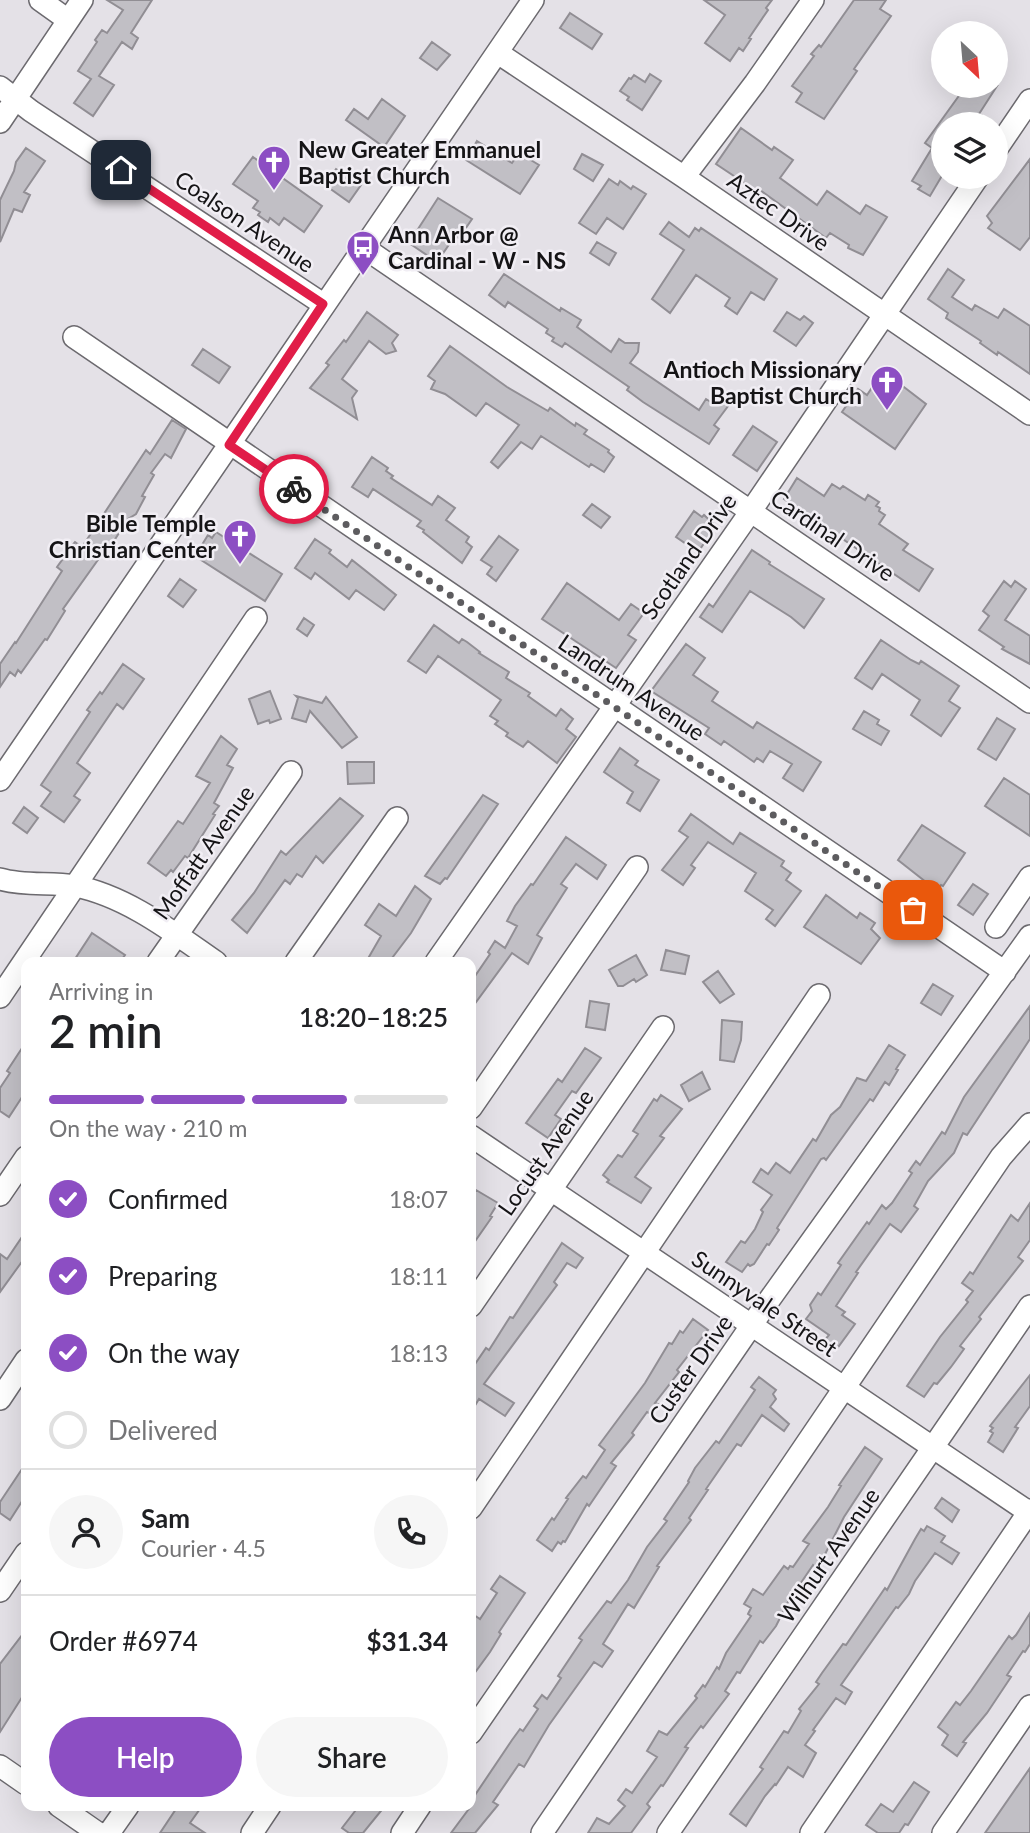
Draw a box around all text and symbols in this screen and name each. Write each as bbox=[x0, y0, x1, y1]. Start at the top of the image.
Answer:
north arrow bbox=[931, 21, 1008, 98]
map controls bbox=[931, 21, 1008, 189]
button: layers bbox=[931, 112, 1008, 189]
place label: New Greater Emmanuel Baptist Church bbox=[298, 135, 541, 189]
pin bbox=[91, 140, 151, 200]
church icon: New Greater Emmanuel Baptist Church bbox=[255, 143, 293, 192]
icon: home bbox=[102, 151, 140, 189]
street label: Coalson Avenue bbox=[170, 164, 320, 278]
street label: Aztec Drive bbox=[723, 166, 835, 256]
place label: Ann Arbor @ Cardinal - W - NS bbox=[387, 220, 566, 274]
bus stop icon: Ann Arbor @ Cardinal - W - NS bbox=[344, 228, 382, 277]
place label: Antioch Missionary Baptist Church bbox=[663, 355, 863, 409]
church icon: Antioch Missionary Baptist Church bbox=[868, 363, 906, 412]
courier bbox=[259, 454, 329, 524]
icon: bike bbox=[275, 470, 313, 508]
street label: Cardinal Drive bbox=[766, 483, 900, 587]
street label: Scotland Drive bbox=[634, 488, 742, 624]
place label: Bible Temple Christian Center bbox=[49, 509, 216, 563]
church icon: Bible Temple Christian Center bbox=[221, 517, 259, 566]
street label: Landrum Avenue bbox=[554, 628, 710, 746]
street label: Moffatt Avenue bbox=[146, 780, 260, 924]
pin bbox=[883, 880, 943, 940]
icon: bag bbox=[894, 891, 932, 929]
text: Arriving in bbox=[49, 977, 153, 1005]
text: 18:20–18:25 bbox=[299, 1001, 448, 1033]
text: 2 min bbox=[49, 1003, 163, 1058]
street label: Locust Avenue bbox=[491, 1084, 599, 1220]
text: On the way · 210 m bbox=[49, 1114, 248, 1142]
icon: check bbox=[49, 1180, 87, 1218]
text: Confirmed bbox=[108, 1183, 228, 1215]
text: 18:07 bbox=[389, 1185, 448, 1213]
street label: Sunnyvale Street bbox=[687, 1244, 844, 1362]
icon: check bbox=[49, 1257, 87, 1295]
text: Preparing bbox=[108, 1260, 217, 1292]
text: 18:11 bbox=[389, 1262, 448, 1290]
street label: Custer Drive bbox=[642, 1309, 738, 1429]
icon: check bbox=[49, 1334, 87, 1372]
text: On the way bbox=[108, 1337, 240, 1369]
text: 18:13 bbox=[389, 1339, 448, 1367]
text: Delivered bbox=[108, 1414, 218, 1446]
street label: Wilhurt Avenue bbox=[771, 1482, 885, 1628]
button: person bbox=[49, 1495, 123, 1569]
button: phone bbox=[374, 1495, 448, 1569]
text: Sam bbox=[141, 1502, 190, 1534]
text: Courier · 4.5 bbox=[141, 1534, 266, 1562]
text: Order #6974 bbox=[49, 1625, 198, 1657]
text: $31.34 bbox=[366, 1625, 448, 1657]
button: Help bbox=[49, 1717, 242, 1797]
button: Share bbox=[256, 1717, 448, 1797]

